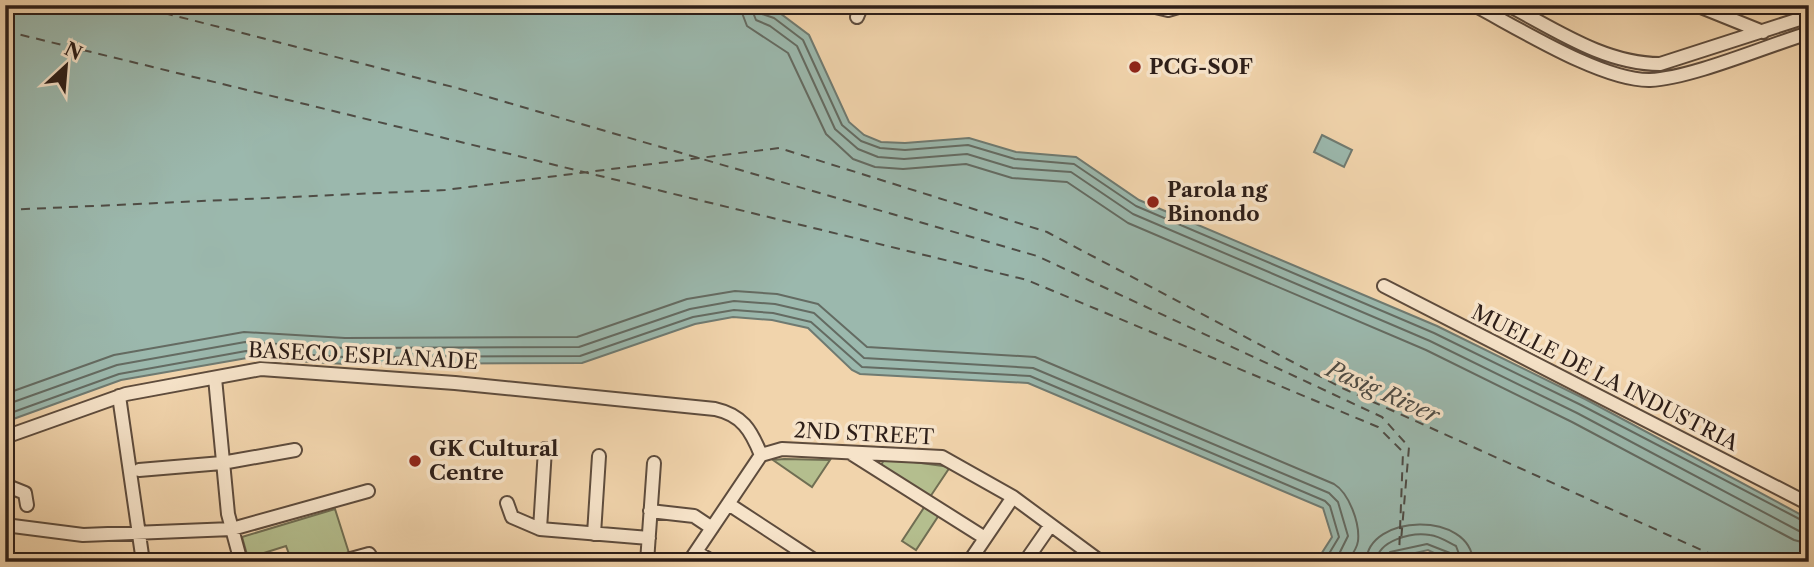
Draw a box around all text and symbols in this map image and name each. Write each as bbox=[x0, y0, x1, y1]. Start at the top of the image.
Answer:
north arrow bbox=[32, 32, 102, 102]
text: N bbox=[61, 37, 86, 65]
place label: PCG-SOF bbox=[1149, 54, 1253, 79]
marker: PCG-SOF bbox=[1127, 59, 1143, 75]
place label: Parola ng Binondo bbox=[1167, 177, 1268, 226]
marker: Parola ng Binondo bbox=[1145, 194, 1161, 210]
street label: MUELLE DE LA INDUSTRIA bbox=[1468, 299, 1743, 456]
street label: BASECO ESPLANADE bbox=[247, 337, 479, 374]
water label: Pasig River bbox=[1320, 354, 1445, 430]
street label: 2ND STREET bbox=[793, 417, 935, 450]
place label: GK Cultural Centre bbox=[429, 436, 559, 485]
marker: GK Cultural Centre bbox=[407, 453, 423, 469]

